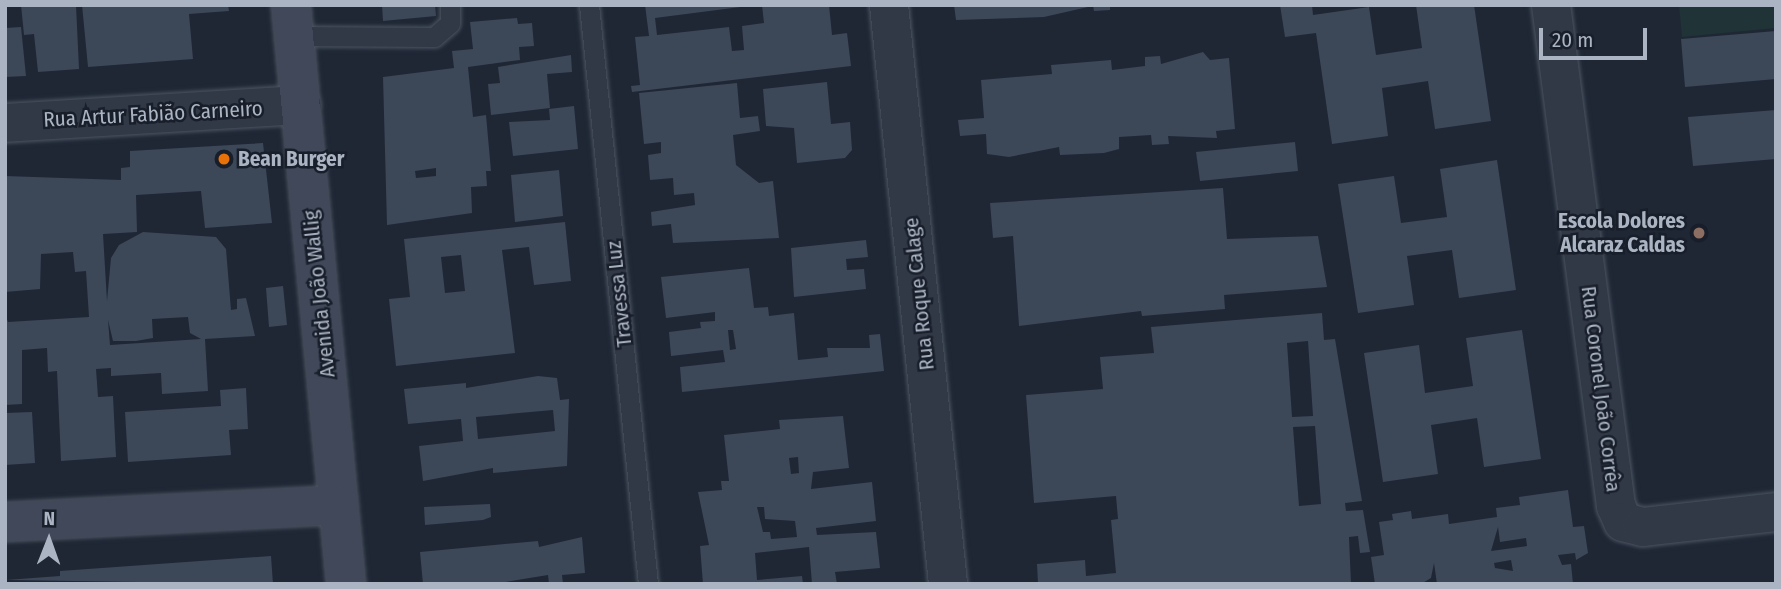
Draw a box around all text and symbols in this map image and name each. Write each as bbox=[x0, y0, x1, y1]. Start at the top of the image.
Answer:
scale bar bbox=[1543, 14, 1652, 58]
text: 20 m bbox=[1552, 27, 1593, 53]
street label: Rua Artur Fabião Carneiro bbox=[43, 96, 263, 132]
place label: Bean Burger bbox=[238, 146, 344, 172]
marker: Bean Burger bbox=[216, 151, 232, 167]
place label: Escola Dolores Alcaraz Caldas bbox=[1558, 208, 1685, 258]
street label: Avenida João Wallig bbox=[298, 209, 340, 379]
street label: Rua Roque Calage bbox=[898, 216, 940, 372]
marker: Escola Dolores Alcaraz Caldas bbox=[1691, 225, 1707, 241]
street label: Travessa Luz bbox=[601, 240, 637, 348]
street label: Rua Coronel João Corrêa bbox=[1576, 285, 1626, 493]
north arrow bbox=[14, 505, 84, 575]
text: N bbox=[43, 507, 55, 530]

